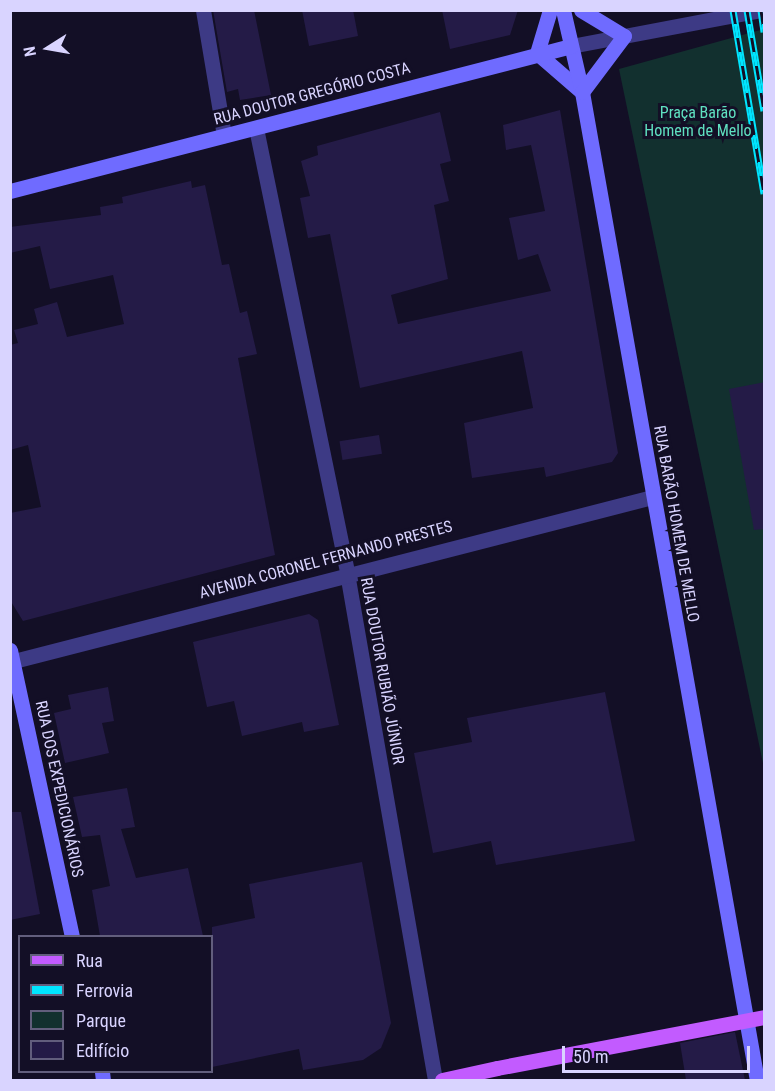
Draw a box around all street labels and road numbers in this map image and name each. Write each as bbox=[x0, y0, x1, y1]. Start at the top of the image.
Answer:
street label: RUA DOUTOR GREGÓRIO COSTA bbox=[212, 59, 412, 129]
street label: RUA BARÃO HOMEM DE MELLO bbox=[649, 424, 703, 624]
street label: AVENIDA CORONEL FERNANDO PRESTES bbox=[197, 517, 455, 603]
street label: RUA DOUTOR RUBIÃO JÚNIOR bbox=[356, 576, 408, 766]
street label: RUA DOS EXPEDICIONÁRIOS bbox=[31, 699, 87, 879]

